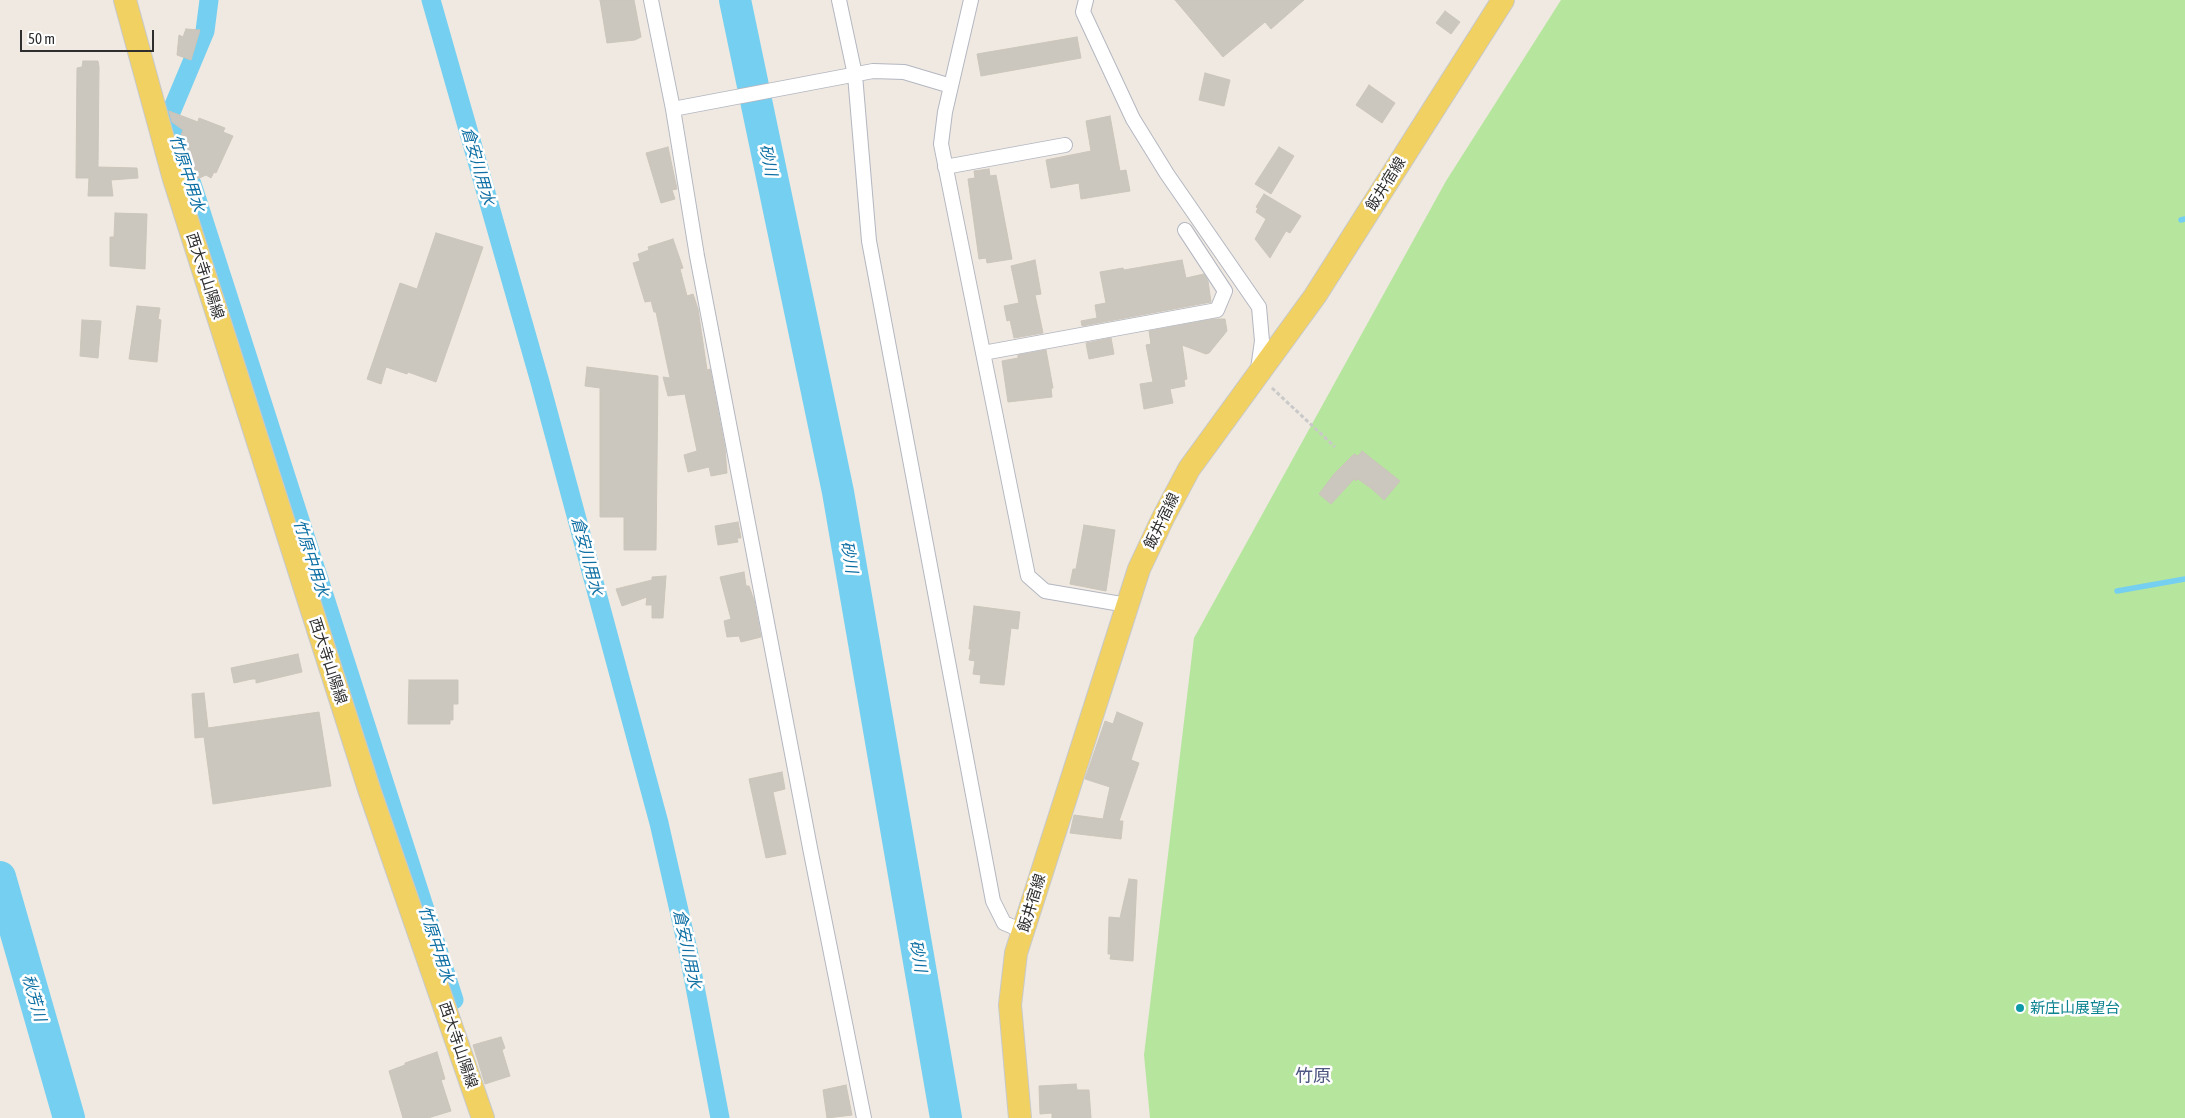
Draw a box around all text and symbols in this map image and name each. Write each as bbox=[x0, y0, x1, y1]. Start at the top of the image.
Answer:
scale bar bbox=[22, 20, 156, 52]
text: 50 m bbox=[28, 30, 55, 47]
water label: 倉安川用水 bbox=[458, 125, 498, 207]
water label: 竹原中用水 bbox=[166, 132, 208, 214]
water label: 砂川 bbox=[755, 142, 781, 178]
street label: 飯井宿線 bbox=[1362, 154, 1410, 214]
street label: 西大寺山陽線 bbox=[183, 230, 227, 322]
street label: 飯井宿線 bbox=[1141, 490, 1183, 552]
water label: 倉安川用水 bbox=[567, 515, 607, 597]
water label: 竹原中用水 bbox=[290, 517, 332, 599]
water label: 砂川 bbox=[837, 540, 861, 574]
street label: 西大寺山陽線 bbox=[306, 615, 350, 707]
street label: 飯井宿線 bbox=[1015, 872, 1049, 934]
water label: 竹原中用水 bbox=[415, 903, 457, 985]
water label: 倉安川用水 bbox=[669, 908, 705, 990]
water label: 砂川 bbox=[906, 939, 930, 973]
water label: 秋芳川 bbox=[18, 972, 50, 1024]
place label: 新庄山展望台 bbox=[2030, 999, 2120, 1017]
street label: 西大寺山陽線 bbox=[435, 1000, 481, 1090]
marker: 新庄山展望台 bbox=[2014, 1002, 2026, 1014]
district label: 竹原 bbox=[1295, 1065, 1331, 1087]

